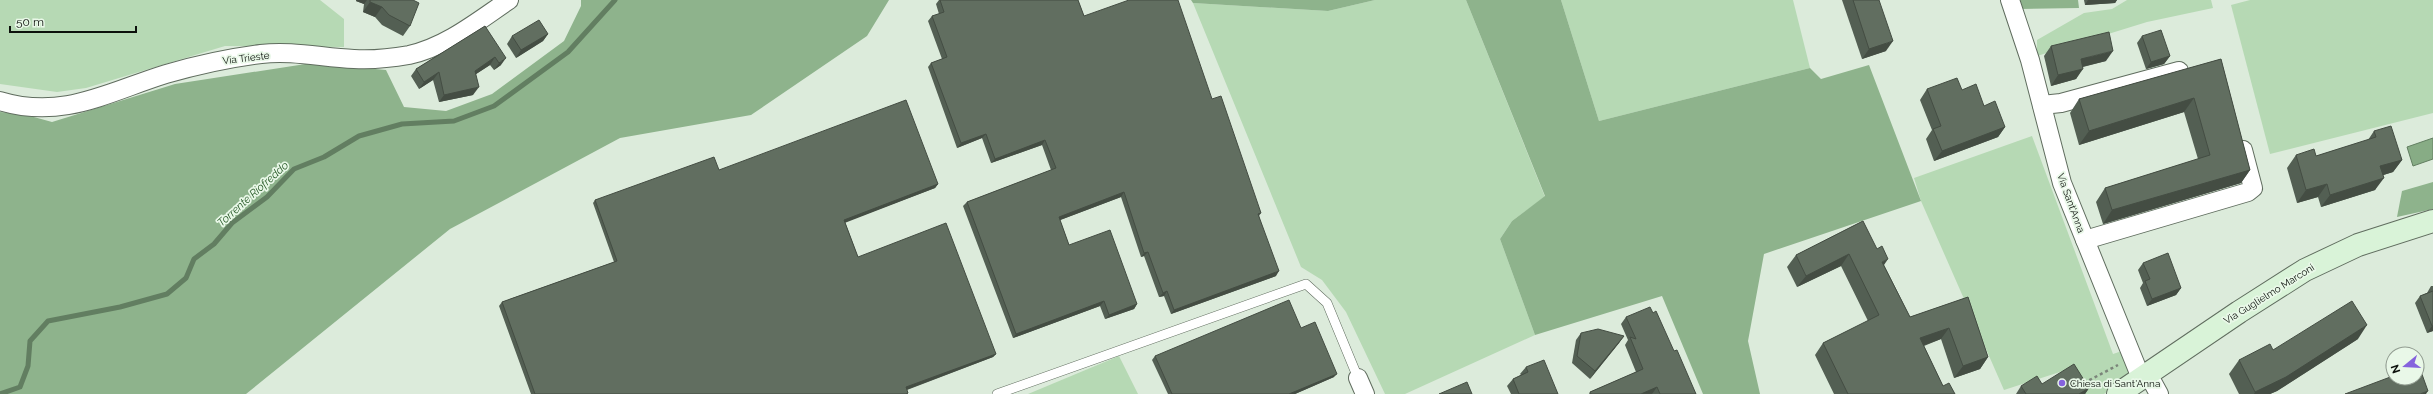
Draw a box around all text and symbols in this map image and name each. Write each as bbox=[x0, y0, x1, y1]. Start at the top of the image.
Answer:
scale bar bbox=[10, 8, 136, 34]
text: 50 m bbox=[16, 15, 44, 29]
street label: Via Trieste bbox=[222, 50, 270, 66]
water label: Torrente Riofreddo bbox=[215, 159, 291, 229]
street label: Via Sant'Anna bbox=[2055, 172, 2087, 234]
street label: Via Guglielmo Marconi bbox=[2222, 262, 2316, 326]
north arrow bbox=[2385, 346, 2425, 386]
text: N bbox=[2388, 363, 2403, 375]
marker: Chiesa di Sant'Anna bbox=[2057, 378, 2067, 388]
place label: Chiesa di Sant'Anna bbox=[2070, 378, 2160, 389]

